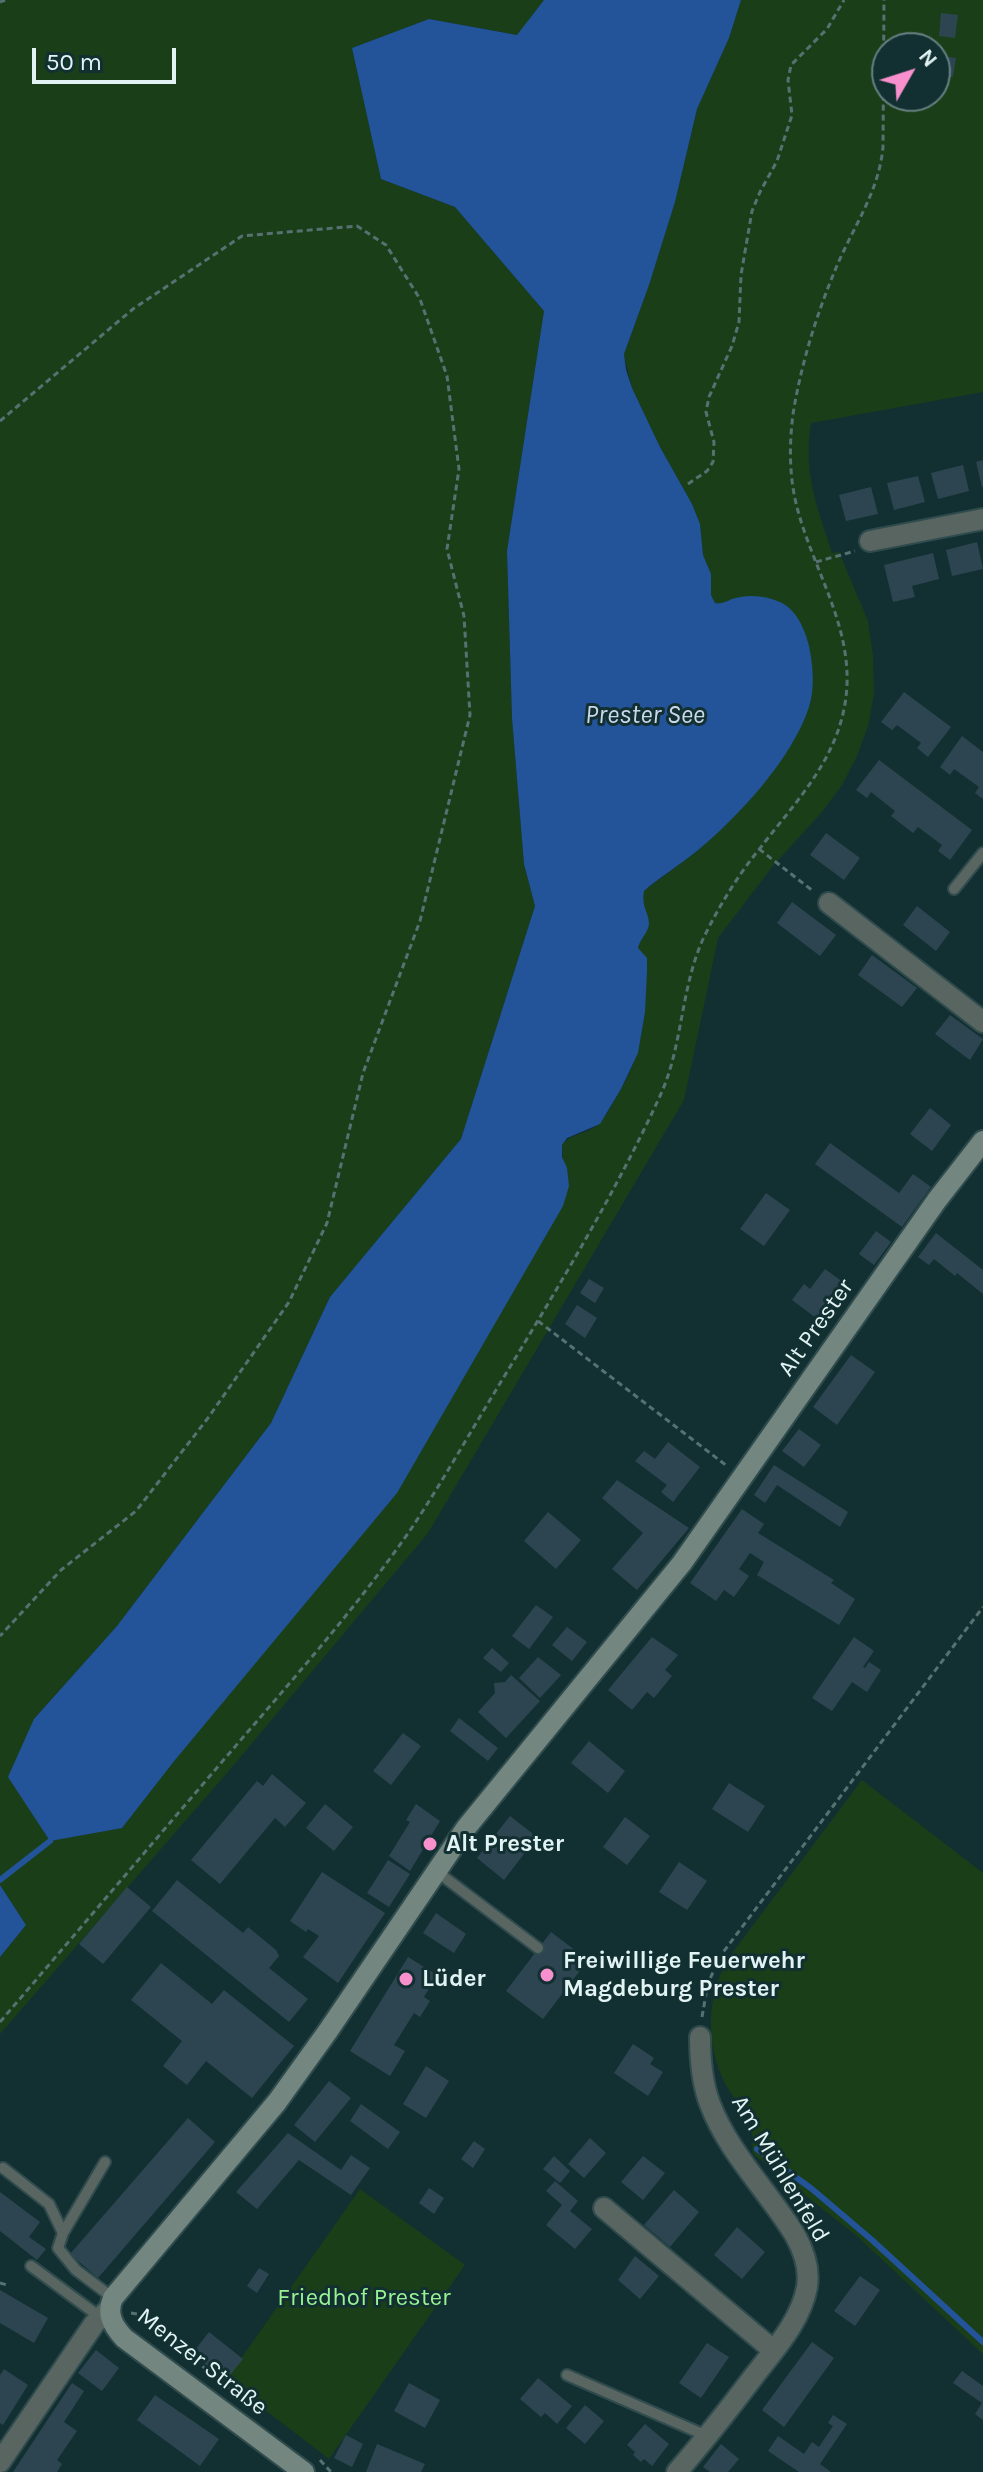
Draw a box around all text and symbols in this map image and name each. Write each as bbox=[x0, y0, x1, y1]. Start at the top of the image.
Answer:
scale bar bbox=[36, 32, 180, 82]
north arrow bbox=[871, 32, 951, 112]
text: N bbox=[913, 44, 943, 72]
text: 50 m bbox=[46, 48, 102, 76]
water label: Prester See bbox=[585, 700, 705, 732]
street label: Alt Prester bbox=[772, 1274, 860, 1382]
place label: Alt Prester bbox=[446, 1830, 564, 1858]
marker: Alt Prester bbox=[421, 1835, 439, 1853]
place label: Freiwillige Feuerwehr Magdeburg Prester bbox=[563, 1947, 805, 2003]
place label: Lüder bbox=[422, 1965, 486, 1993]
marker: Freiwillige Feuerwehr Magdeburg Prester bbox=[538, 1966, 556, 1984]
marker: Lüder bbox=[397, 1970, 415, 1988]
street label: Am Mühlenfeld bbox=[725, 2090, 835, 2248]
park label: Friedhof Prester bbox=[277, 2284, 451, 2312]
street label: Menzer Straße bbox=[131, 2302, 273, 2422]

